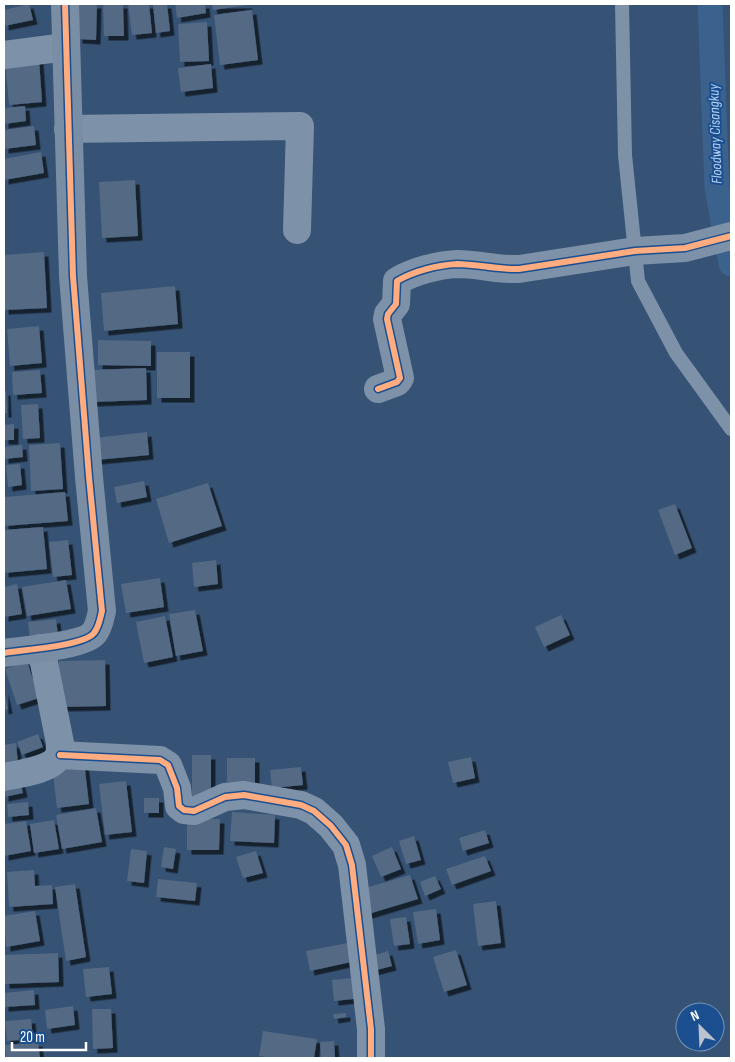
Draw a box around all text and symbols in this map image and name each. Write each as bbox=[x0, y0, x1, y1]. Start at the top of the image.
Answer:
water label: Floodway Cisangkuy bbox=[704, 82, 727, 184]
north arrow bbox=[675, 1002, 725, 1052]
text: N bbox=[688, 1006, 702, 1025]
scale bar bbox=[12, 1020, 86, 1052]
text: 20 m bbox=[20, 1028, 45, 1047]

